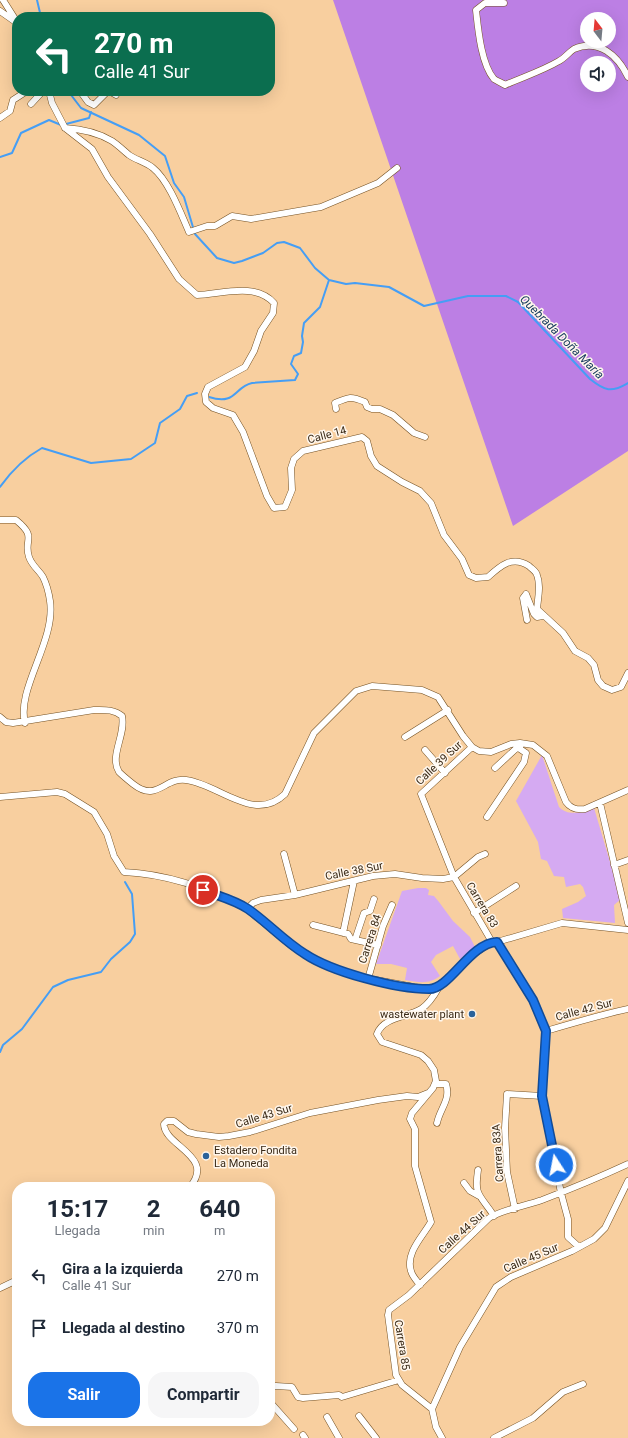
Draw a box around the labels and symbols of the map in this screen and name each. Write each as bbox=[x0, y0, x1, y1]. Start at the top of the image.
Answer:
north arrow bbox=[580, 12, 616, 48]
water label: Quebrada Doña María bbox=[517, 292, 607, 382]
street label: Calle 14 bbox=[306, 424, 348, 446]
street label: Calle 39 Sur bbox=[413, 738, 465, 788]
street label: Calle 38 Sur bbox=[324, 859, 384, 883]
pin bbox=[186, 873, 220, 907]
street label: Carrera 83 bbox=[463, 880, 501, 930]
street label: Carrera 84 bbox=[356, 913, 384, 965]
street label: Calle 42 Sur bbox=[554, 996, 614, 1024]
place label: wastewater plant bbox=[380, 1008, 464, 1021]
marker: wastewater plant bbox=[467, 1009, 477, 1019]
street label: Calle 43 Sur bbox=[234, 1101, 294, 1131]
street label: Carrera 83A bbox=[489, 1123, 507, 1182]
place label: Estadero Fondita La Moneda bbox=[214, 1144, 297, 1170]
position arrow bbox=[535, 1144, 577, 1186]
marker: Estadero Fondita La Moneda bbox=[201, 1151, 211, 1161]
street label: Calle 44 Sur bbox=[436, 1207, 488, 1256]
street label: Calle 45 Sur bbox=[502, 1240, 561, 1275]
street label: Carrera 85 bbox=[392, 1319, 412, 1371]

